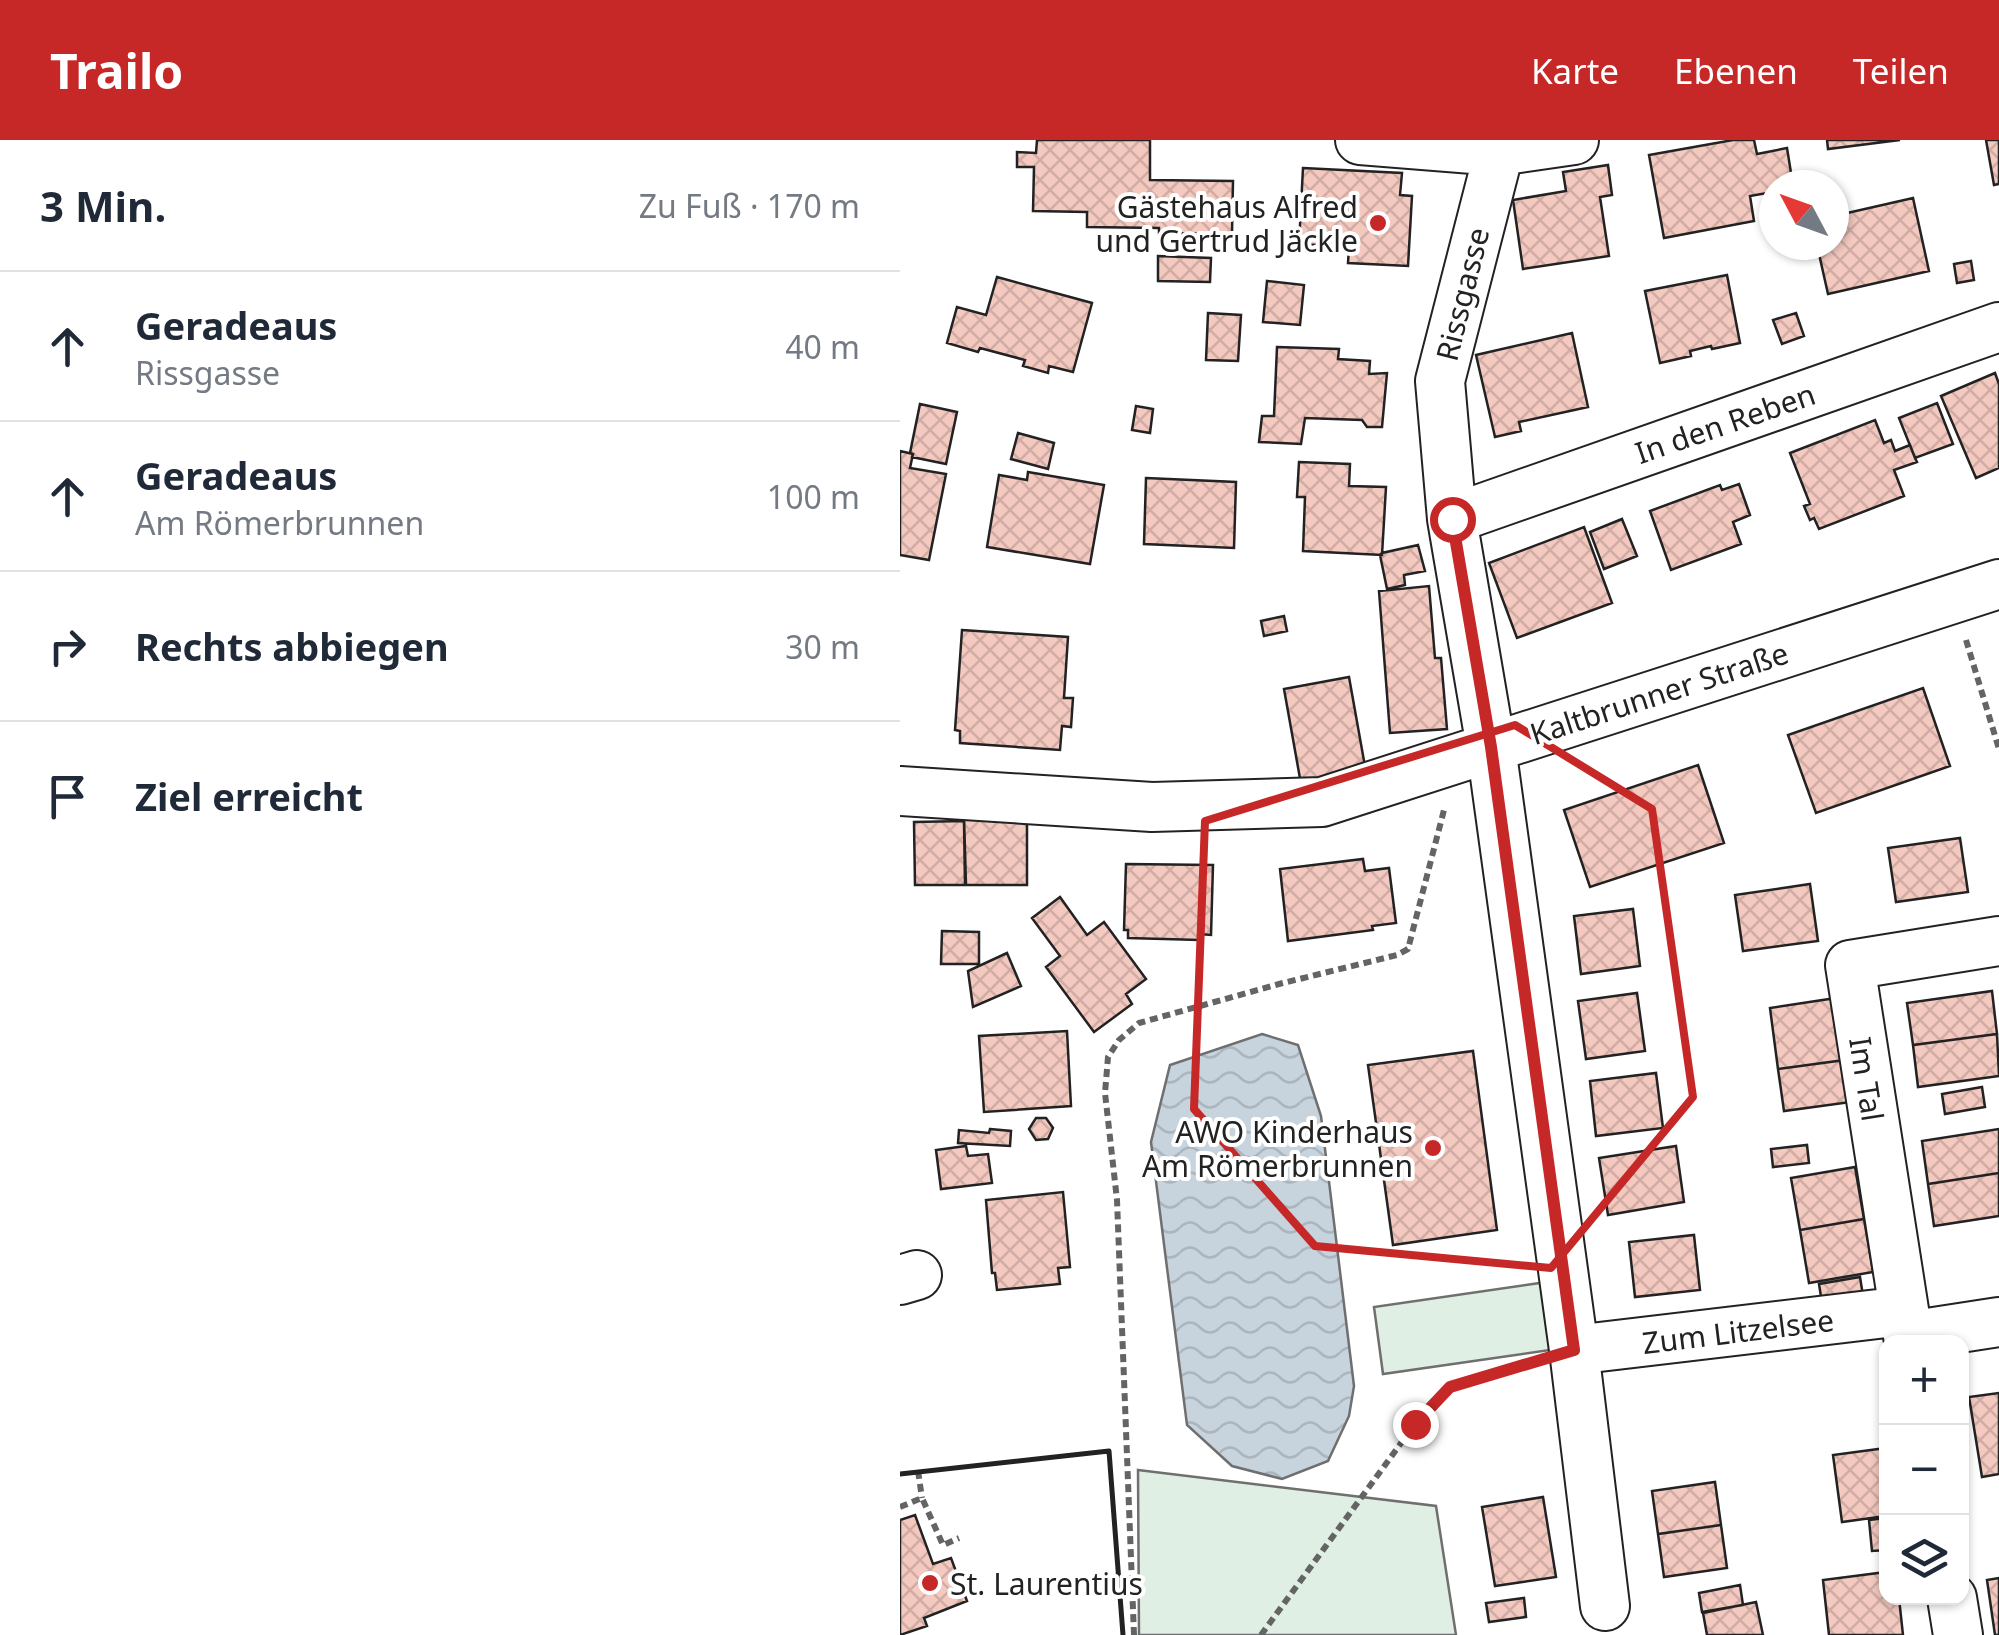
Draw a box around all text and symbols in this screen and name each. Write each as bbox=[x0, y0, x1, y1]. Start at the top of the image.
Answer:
text: Trailo bbox=[50, 38, 183, 103]
text: Karte bbox=[1531, 47, 1619, 94]
text: Ebenen bbox=[1674, 47, 1798, 94]
text: Teilen bbox=[1853, 47, 1949, 94]
north arrow bbox=[1759, 170, 1849, 260]
text: 3 Min. bbox=[40, 177, 166, 234]
text: Zu Fuß · 170 m bbox=[639, 184, 860, 227]
place label: Gästehaus Alfred und Gertrud Jäckle bbox=[1095, 186, 1358, 261]
marker: Gästehaus Alfred und Gertrud Jäckle bbox=[1367, 212, 1389, 234]
street label: Rissgasse bbox=[1426, 223, 1498, 365]
text: Geradeaus bbox=[135, 299, 337, 351]
icon: ahead bbox=[40, 319, 95, 374]
text: 40 m bbox=[785, 325, 860, 368]
text: Rissgasse bbox=[135, 351, 280, 394]
street label: In den Reben bbox=[1630, 373, 1820, 473]
text: Geradeaus bbox=[135, 449, 337, 501]
icon: ahead bbox=[40, 469, 95, 524]
text: 100 m bbox=[767, 475, 860, 518]
route start bbox=[1430, 497, 1476, 543]
text: Am Römerbrunnen bbox=[135, 501, 424, 544]
icon: right bbox=[40, 619, 95, 674]
text: Rechts abbiegen bbox=[135, 620, 449, 672]
text: 30 m bbox=[785, 625, 860, 668]
street label: Kaltbrunner Straße bbox=[1525, 632, 1793, 754]
icon: arrive bbox=[40, 769, 95, 824]
text: Ziel erreicht bbox=[135, 770, 363, 822]
street label: Im Tal bbox=[1840, 1034, 1894, 1124]
place label: AWO Kinderhaus Am Römerbrunnen bbox=[1142, 1111, 1413, 1186]
marker: AWO Kinderhaus Am Römerbrunnen bbox=[1422, 1137, 1444, 1159]
street label: Zum Litzelsee bbox=[1640, 1299, 1836, 1363]
map controls bbox=[1879, 1335, 1969, 1605]
button: + bbox=[1879, 1335, 1969, 1425]
route end bbox=[1393, 1402, 1439, 1448]
button: − bbox=[1879, 1425, 1969, 1515]
button: layers bbox=[1879, 1515, 1969, 1605]
place label: St. Laurentius bbox=[950, 1563, 1143, 1604]
marker: St. Laurentius bbox=[919, 1572, 941, 1594]

